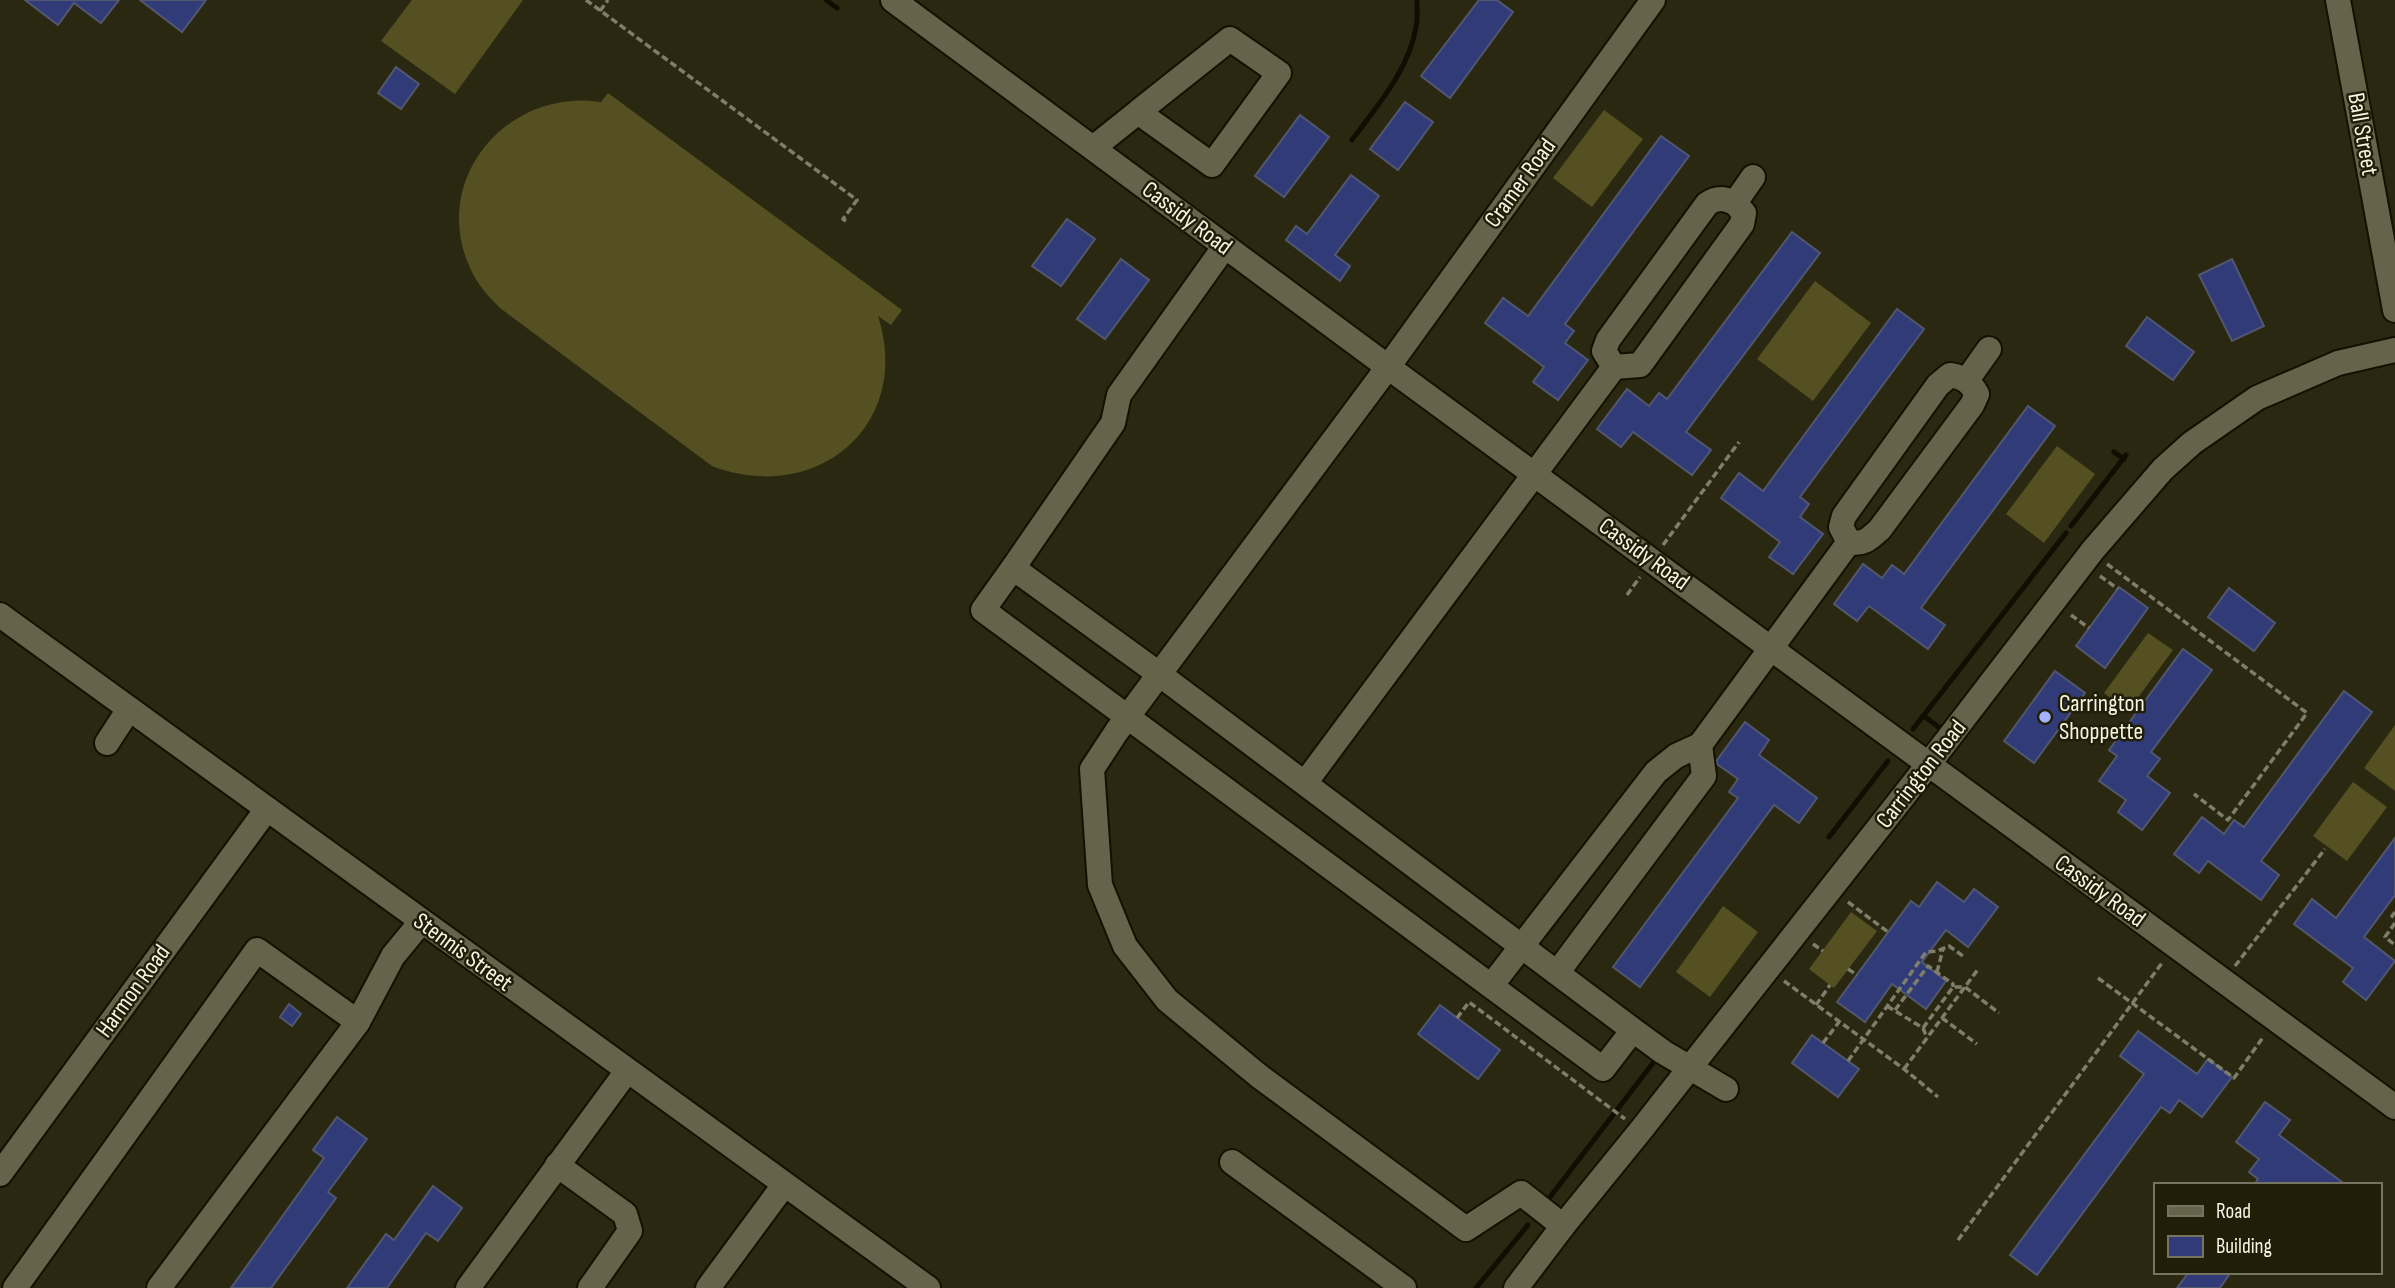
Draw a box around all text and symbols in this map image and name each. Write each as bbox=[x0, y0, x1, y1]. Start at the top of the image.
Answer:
street label: Ball Street bbox=[2341, 90, 2385, 178]
street label: Cramer Road bbox=[1478, 133, 1562, 233]
street label: Cassidy Road bbox=[1136, 175, 1238, 261]
street label: Cassidy Road bbox=[1593, 511, 1695, 597]
place label: Carrington Shoppette bbox=[2059, 689, 2145, 746]
marker: Carrington Shoppette bbox=[2037, 709, 2053, 725]
street label: Carrington Road bbox=[1870, 714, 1972, 834]
street label: Cassidy Road bbox=[2049, 848, 2151, 934]
street label: Stennis Street bbox=[408, 906, 518, 998]
street label: Harmon Road bbox=[90, 939, 176, 1043]
legend bbox=[2154, 1183, 2381, 1274]
text: Road bbox=[2216, 1199, 2251, 1224]
text: Building bbox=[2216, 1234, 2272, 1259]

